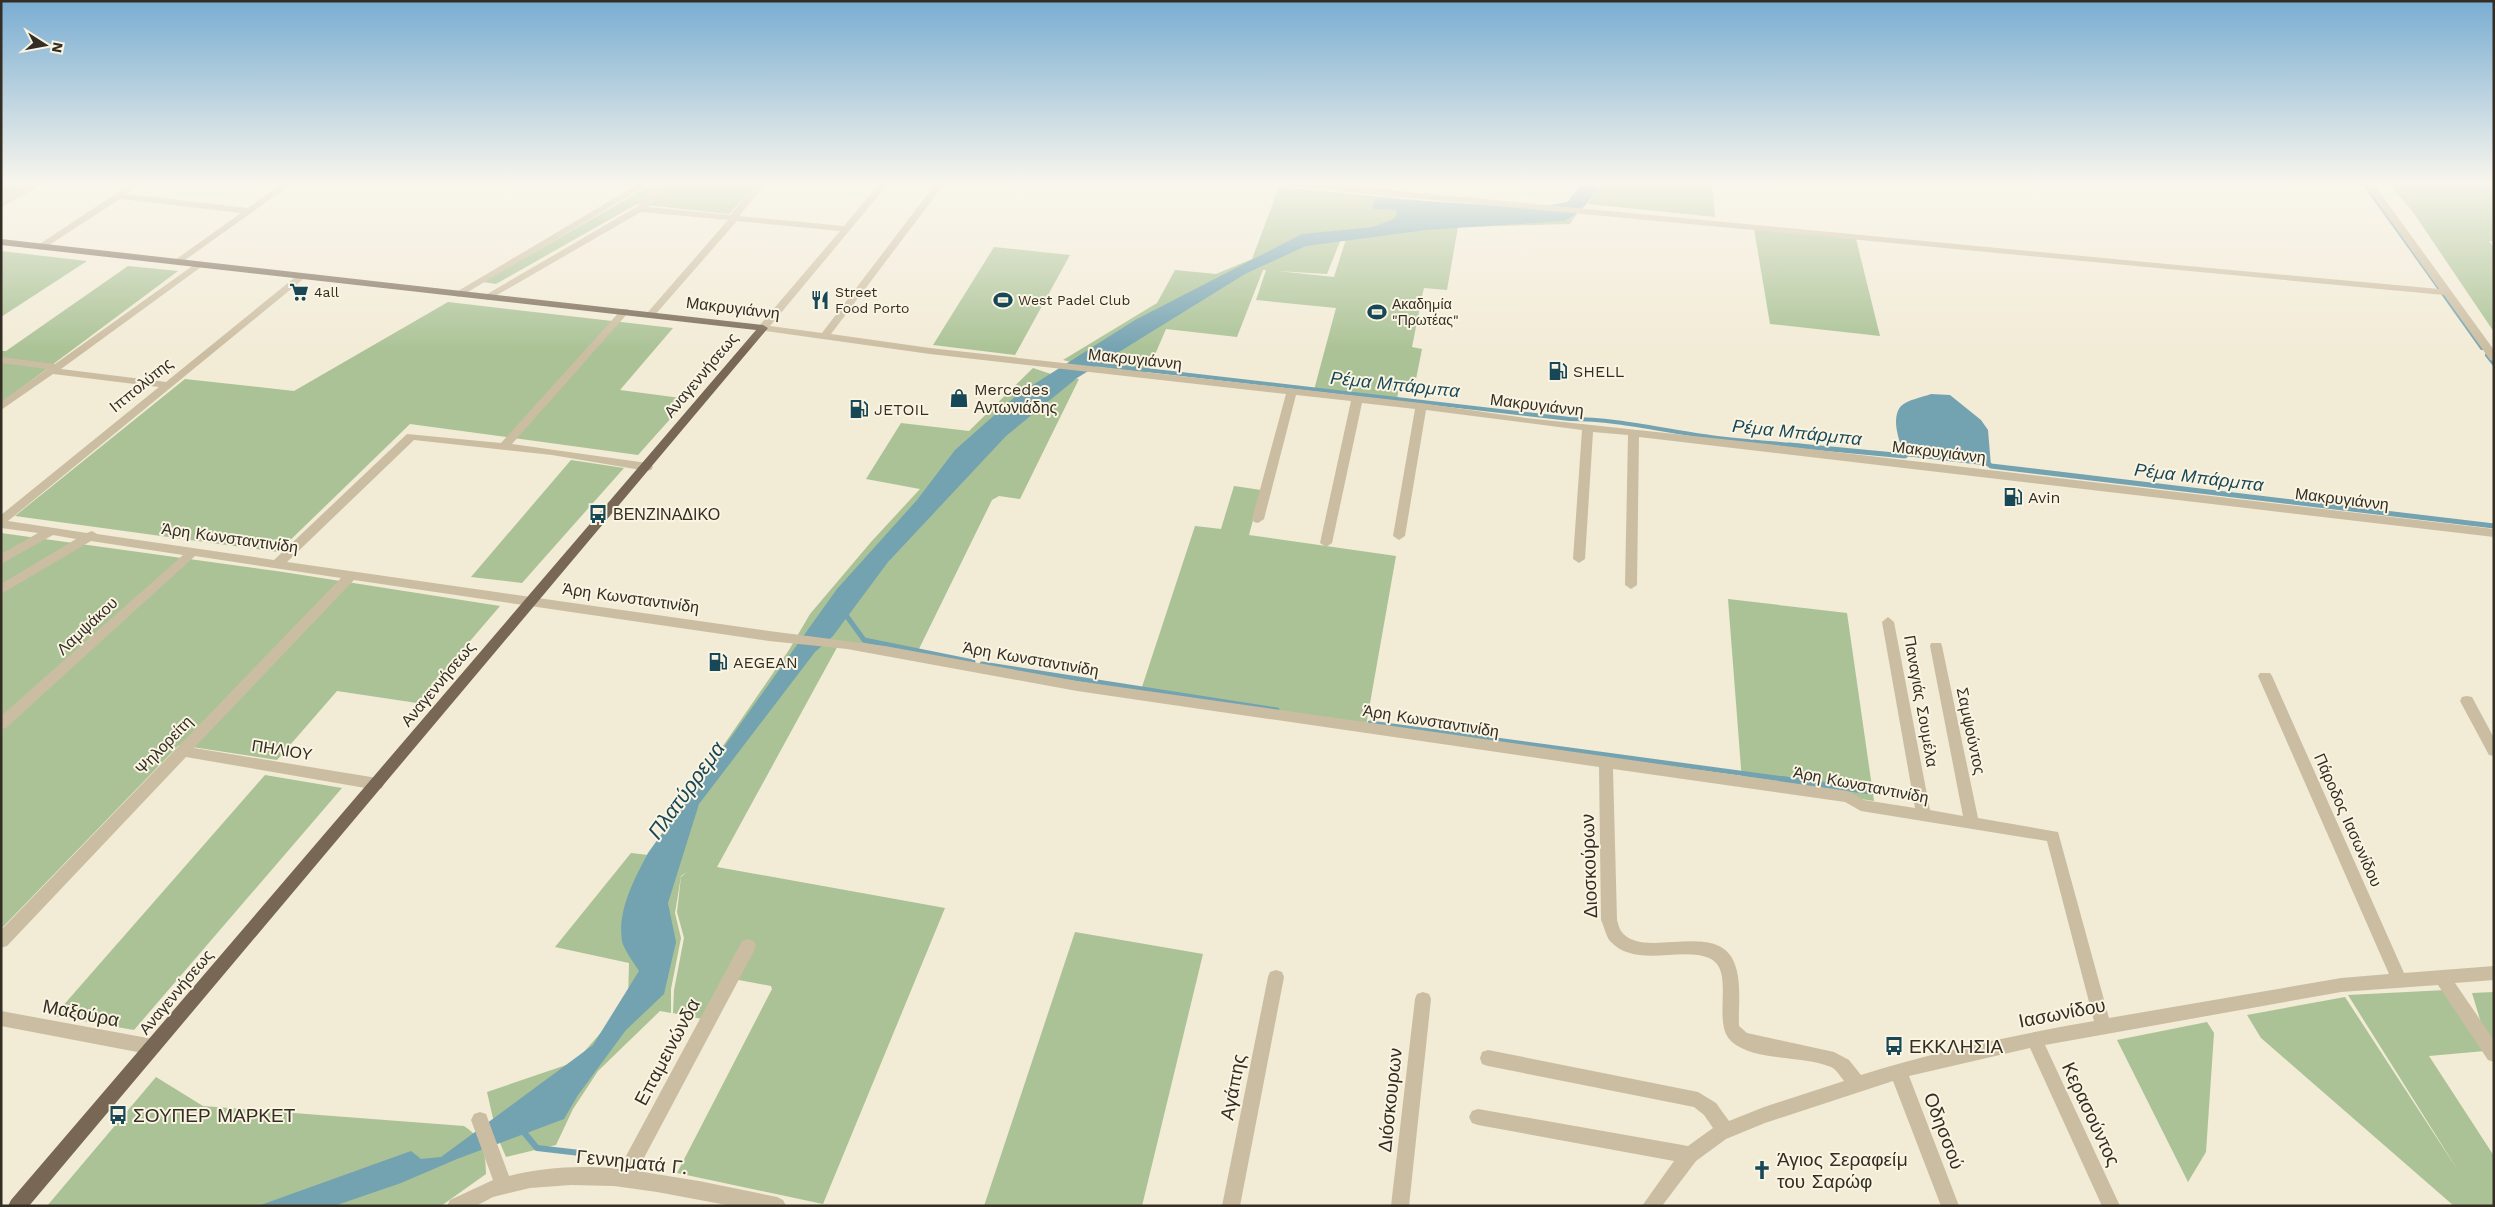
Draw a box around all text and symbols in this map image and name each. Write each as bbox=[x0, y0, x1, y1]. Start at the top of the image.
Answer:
north arrow bbox=[20, 20, 70, 70]
text: N bbox=[49, 41, 67, 54]
supermarket icon: 4all bbox=[288, 281, 310, 303]
place label: 4all bbox=[314, 284, 340, 300]
place label: Street Food Porto bbox=[835, 284, 910, 316]
restaurant icon: Street Food Porto bbox=[809, 289, 831, 311]
sports icon: West Padel Club bbox=[992, 289, 1014, 311]
place label: West Padel Club bbox=[1018, 292, 1130, 308]
street label: Μακρυγιάννη bbox=[685, 293, 781, 323]
place label: Ακαδημία "Πρωτέας" bbox=[1392, 296, 1459, 328]
sports icon: Ακαδημία "Πρωτέας" bbox=[1366, 301, 1388, 323]
street label: Αναγεννήσεως bbox=[660, 329, 742, 421]
street label: Μακρυγιάννη bbox=[1087, 345, 1183, 373]
street label: Ιππολύτης bbox=[106, 354, 177, 416]
fuel station icon: SHELL bbox=[1547, 360, 1569, 382]
place label: SHELL bbox=[1573, 362, 1625, 381]
water label: Ρέμα Μπάρμπα bbox=[1329, 367, 1461, 401]
place label: Mercedes Αντωνιάδης bbox=[974, 380, 1058, 417]
shop icon: Mercedes Αντωνιάδης bbox=[948, 387, 970, 409]
street label: Μακρυγιάννη bbox=[1489, 390, 1585, 420]
fuel station icon: JETOIL bbox=[848, 398, 870, 420]
place label: JETOIL bbox=[874, 400, 929, 419]
water label: Ρέμα Μπάρμπα bbox=[1731, 415, 1863, 449]
street label: Μακρυγιάννη bbox=[1891, 437, 1987, 467]
water label: Ρέμα Μπάρμπα bbox=[2133, 459, 2265, 495]
street label: Μακρυγιάννη bbox=[2294, 484, 2390, 514]
fuel station icon: Avin bbox=[2002, 486, 2024, 508]
place label: Avin bbox=[2028, 488, 2061, 507]
bus stop icon: ΒΕΝΖΙΝΑΔΙΚΟ bbox=[587, 503, 609, 525]
place label: ΒΕΝΖΙΝΑΔΙΚΟ bbox=[613, 505, 720, 524]
street label: Άρη Κωνσταντινίδη bbox=[161, 519, 299, 557]
street label: Άρη Κωνσταντινίδη bbox=[562, 579, 700, 617]
street label: Λαμψάκου bbox=[53, 593, 121, 659]
street label: Παναγιάς Σουμέλα bbox=[1900, 634, 1942, 768]
street label: Αναγεννήσεως bbox=[397, 638, 479, 730]
street label: Άρη Κωνσταντινίδη bbox=[962, 638, 1100, 680]
fuel station icon: AEGEAN bbox=[707, 651, 729, 673]
place label: AEGEAN bbox=[733, 653, 798, 672]
street label: Σαμψούντος bbox=[1952, 686, 1990, 777]
street label: Άρη Κωνσταντινίδη bbox=[1362, 701, 1500, 741]
street label: Ψηλορείτη bbox=[131, 712, 197, 778]
water label: Πλατύρρεμα bbox=[642, 735, 730, 844]
street label: ΠΗΛΙΟΥ bbox=[250, 736, 314, 764]
street label: Πάροδος Ιασωνίδου bbox=[2310, 750, 2386, 890]
street label: Άρη Κωνσταντινίδη bbox=[1792, 763, 1930, 807]
street label: Διοσκούρων bbox=[1576, 813, 1602, 919]
street label: Αναγεννήσεως bbox=[135, 946, 217, 1038]
street label: Ιασωνίδου bbox=[2017, 993, 2107, 1033]
street label: Μαξούρα bbox=[41, 994, 121, 1032]
street label: Επαμεινώνδα bbox=[629, 995, 705, 1109]
bus stop icon: ΕΚΚΛΗΣΙΑ bbox=[1883, 1035, 1905, 1057]
place label: ΕΚΚΛΗΣΙΑ bbox=[1909, 1035, 2003, 1058]
street label: Διόσκουρων bbox=[1373, 1047, 1407, 1153]
street label: Αγάπης bbox=[1215, 1052, 1251, 1122]
street label: Κερασούντος bbox=[2057, 1058, 2125, 1170]
street label: Οδησσού bbox=[1919, 1089, 1969, 1173]
bus stop icon: ΣΟΥΠΕΡ ΜΑΡΚΕΤ bbox=[107, 1104, 129, 1126]
place label: ΣΟΥΠΕΡ ΜΑΡΚΕΤ bbox=[133, 1104, 296, 1127]
street label: Γεννηματά Γ. bbox=[575, 1145, 689, 1179]
place label: Άγιος Σεραφείμ του Σαρώφ bbox=[1777, 1148, 1908, 1193]
church icon: Άγιος Σεραφείμ του Σαρώφ bbox=[1751, 1159, 1773, 1181]

